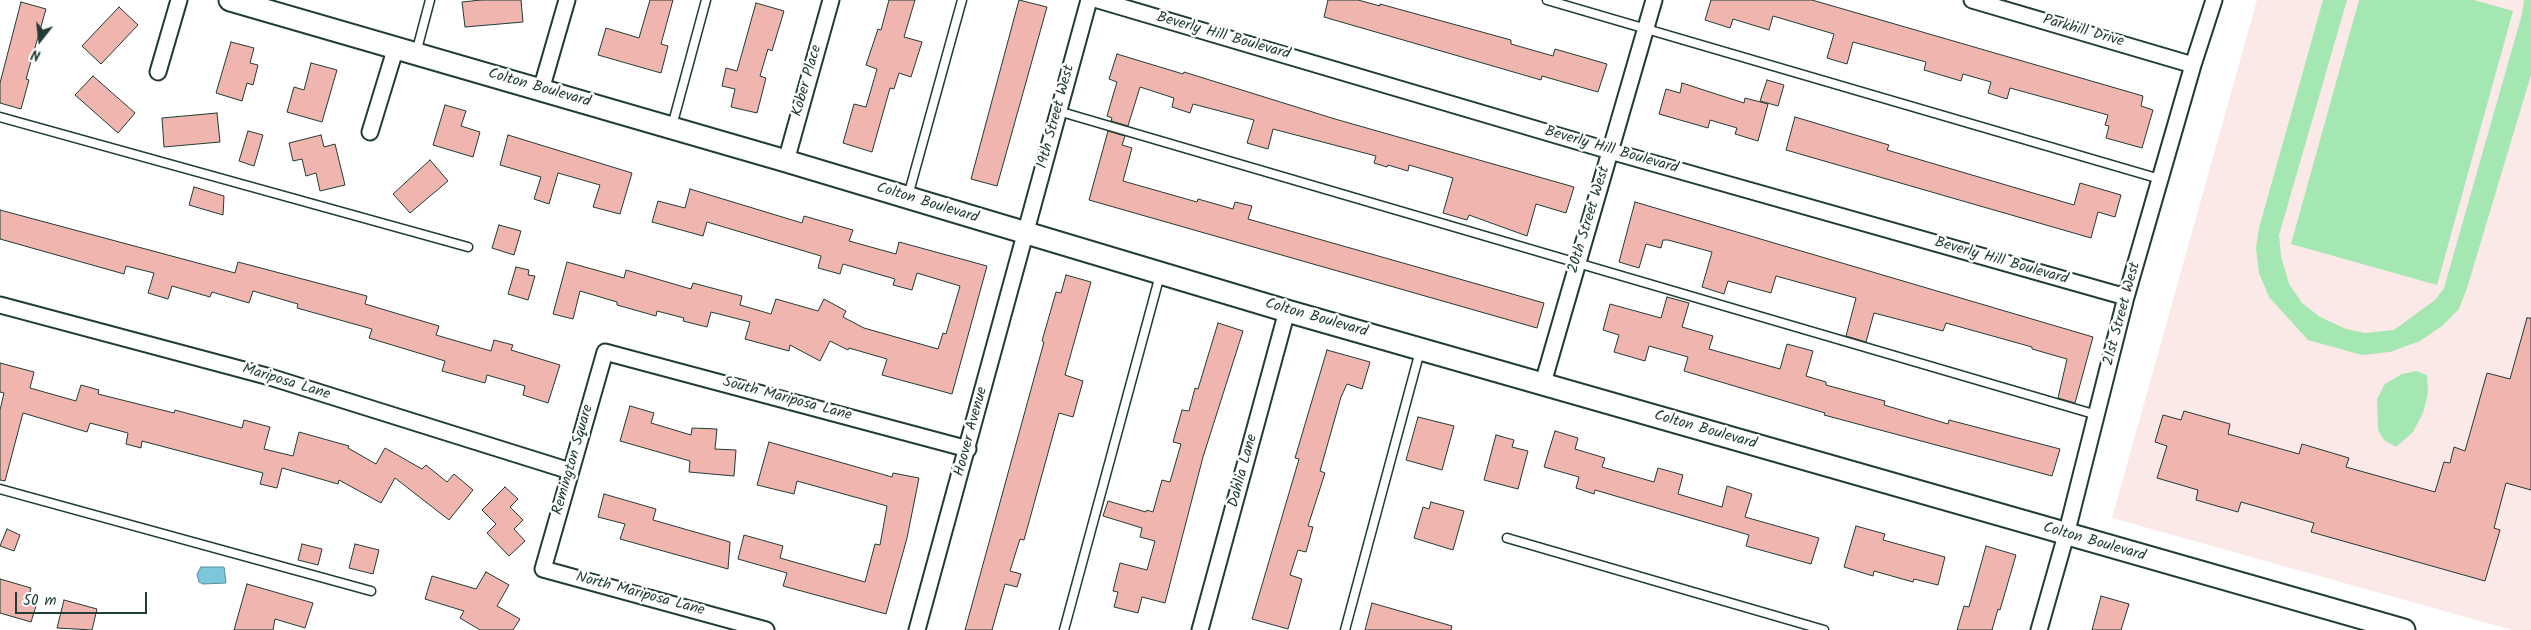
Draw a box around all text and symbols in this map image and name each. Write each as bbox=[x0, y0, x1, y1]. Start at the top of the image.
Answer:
street label: Beverly Hill Boulevard bbox=[1154, 9, 1292, 65]
street label: Parkhill Drive bbox=[2040, 12, 2126, 52]
north arrow bbox=[15, 15, 65, 65]
text: N bbox=[29, 43, 43, 66]
street label: Kober Place bbox=[789, 43, 827, 119]
street label: 19th Street West bbox=[1035, 63, 1079, 171]
street label: Colton Boulevard bbox=[486, 66, 592, 112]
street label: Beverly Hill Boulevard bbox=[1542, 123, 1680, 179]
street label: 20th Street West bbox=[1565, 164, 1615, 276]
street label: Colton Boulevard bbox=[874, 180, 980, 228]
street label: Beverly Hill Boulevard bbox=[1932, 234, 2070, 290]
street label: 21st Street West bbox=[2101, 260, 2145, 368]
street label: Colton Boulevard bbox=[1263, 296, 1369, 342]
street label: Mariposa Lane bbox=[240, 361, 332, 405]
street label: South Mariposa Lane bbox=[721, 374, 853, 426]
street label: Hoover Avenue bbox=[951, 385, 993, 479]
street label: Remington Square bbox=[550, 403, 598, 517]
street label: Colton Boulevard bbox=[1652, 408, 1758, 454]
street label: Dahlia Lane bbox=[1226, 432, 1262, 510]
street label: Colton Boulevard bbox=[2041, 520, 2147, 566]
street label: North Mariposa Lane bbox=[574, 569, 706, 621]
scale bar bbox=[18, 582, 150, 614]
text: 50 m bbox=[23, 589, 57, 613]

